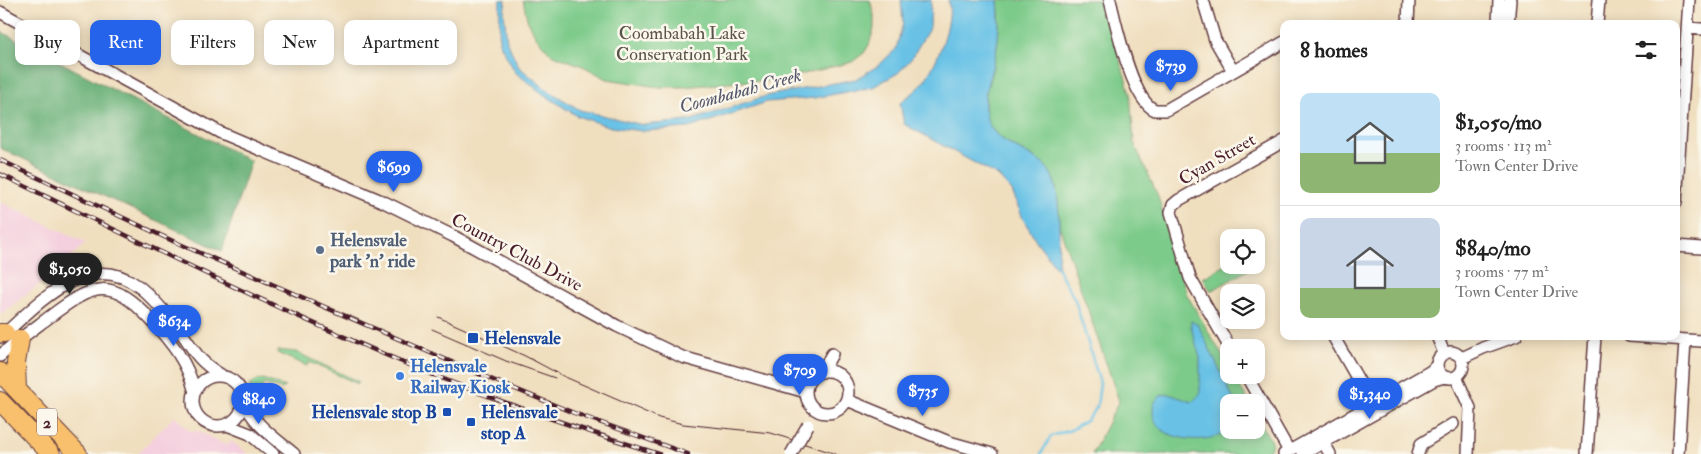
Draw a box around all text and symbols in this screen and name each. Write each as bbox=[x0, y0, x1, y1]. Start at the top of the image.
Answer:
chip: Buy bbox=[15, 20, 80, 65]
chip: Rent bbox=[90, 20, 161, 65]
chip: Filters bbox=[171, 20, 254, 65]
chip: New bbox=[264, 20, 334, 65]
chip: Apartment bbox=[344, 20, 457, 65]
park label: Coombabah Lake Conservation Park bbox=[616, 22, 748, 66]
icon: filters bbox=[1632, 36, 1660, 64]
text: 8 homes bbox=[1300, 37, 1368, 64]
pin: $739 bbox=[1141, 49, 1201, 92]
text: $739 bbox=[1156, 56, 1186, 76]
water label: Coombabah Creek bbox=[677, 63, 804, 119]
text: $1,050/mo bbox=[1455, 109, 1542, 136]
icon: home bbox=[1340, 113, 1400, 173]
street label: Cyan Street bbox=[1175, 128, 1260, 191]
text: 3 rooms · 113 m² bbox=[1455, 136, 1551, 156]
pin: $699 bbox=[364, 150, 424, 193]
text: Town Center Drive bbox=[1455, 156, 1578, 176]
text: $699 bbox=[377, 157, 411, 177]
street label: Country Club Drive bbox=[447, 208, 587, 297]
place label: Helensvale park 'n' ride bbox=[329, 229, 416, 273]
map controls bbox=[1220, 229, 1265, 439]
button: locate bbox=[1220, 229, 1265, 274]
text: $840/mo bbox=[1455, 235, 1531, 262]
icon: home bbox=[1340, 238, 1400, 298]
marker: Helensvale park 'n' ride bbox=[314, 244, 326, 256]
pin: $1,050 bbox=[29, 252, 111, 295]
text: $1,050 bbox=[49, 259, 91, 279]
text: 3 rooms · 77 m² bbox=[1455, 262, 1549, 282]
text: Town Center Drive bbox=[1455, 282, 1578, 302]
button: layers bbox=[1220, 284, 1265, 329]
pin: $634 bbox=[144, 304, 204, 347]
text: $634 bbox=[158, 311, 190, 331]
place label: Helensvale bbox=[484, 327, 561, 350]
marker: Helensvale bbox=[466, 331, 480, 345]
button: + bbox=[1220, 339, 1265, 384]
pin: $709 bbox=[770, 354, 830, 396]
place label: Helensvale Railway Kiosk bbox=[410, 355, 511, 399]
text: $709 bbox=[784, 360, 816, 380]
marker: Helensvale Railway Kiosk bbox=[394, 370, 406, 382]
pin: $735 bbox=[893, 374, 953, 417]
pin: $1,340 bbox=[1329, 378, 1411, 420]
text: $735 bbox=[908, 381, 938, 401]
pin: $840 bbox=[229, 382, 289, 425]
text: $1,340 bbox=[1349, 384, 1391, 404]
text: $840 bbox=[242, 389, 276, 409]
button: − bbox=[1220, 394, 1265, 439]
place label: Helensvale stop B bbox=[311, 401, 437, 424]
place label: Helensvale stop A bbox=[481, 401, 558, 445]
marker: Helensvale stop B bbox=[441, 406, 453, 418]
road number: 2 bbox=[37, 408, 57, 436]
marker: Helensvale stop A bbox=[465, 416, 477, 428]

